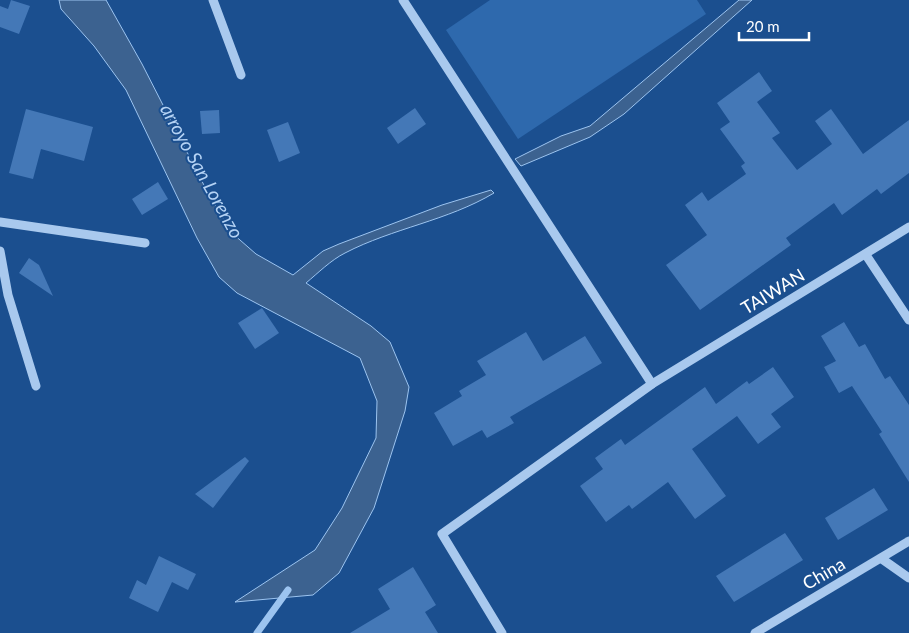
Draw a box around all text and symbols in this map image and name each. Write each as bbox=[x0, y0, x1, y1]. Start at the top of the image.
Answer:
scale bar bbox=[739, 10, 809, 42]
text: 20 m bbox=[746, 17, 780, 35]
water label: arroyo San Lorenzo bbox=[156, 100, 249, 242]
street label: TAIWAN bbox=[737, 264, 808, 319]
street label: China bbox=[798, 552, 849, 594]

